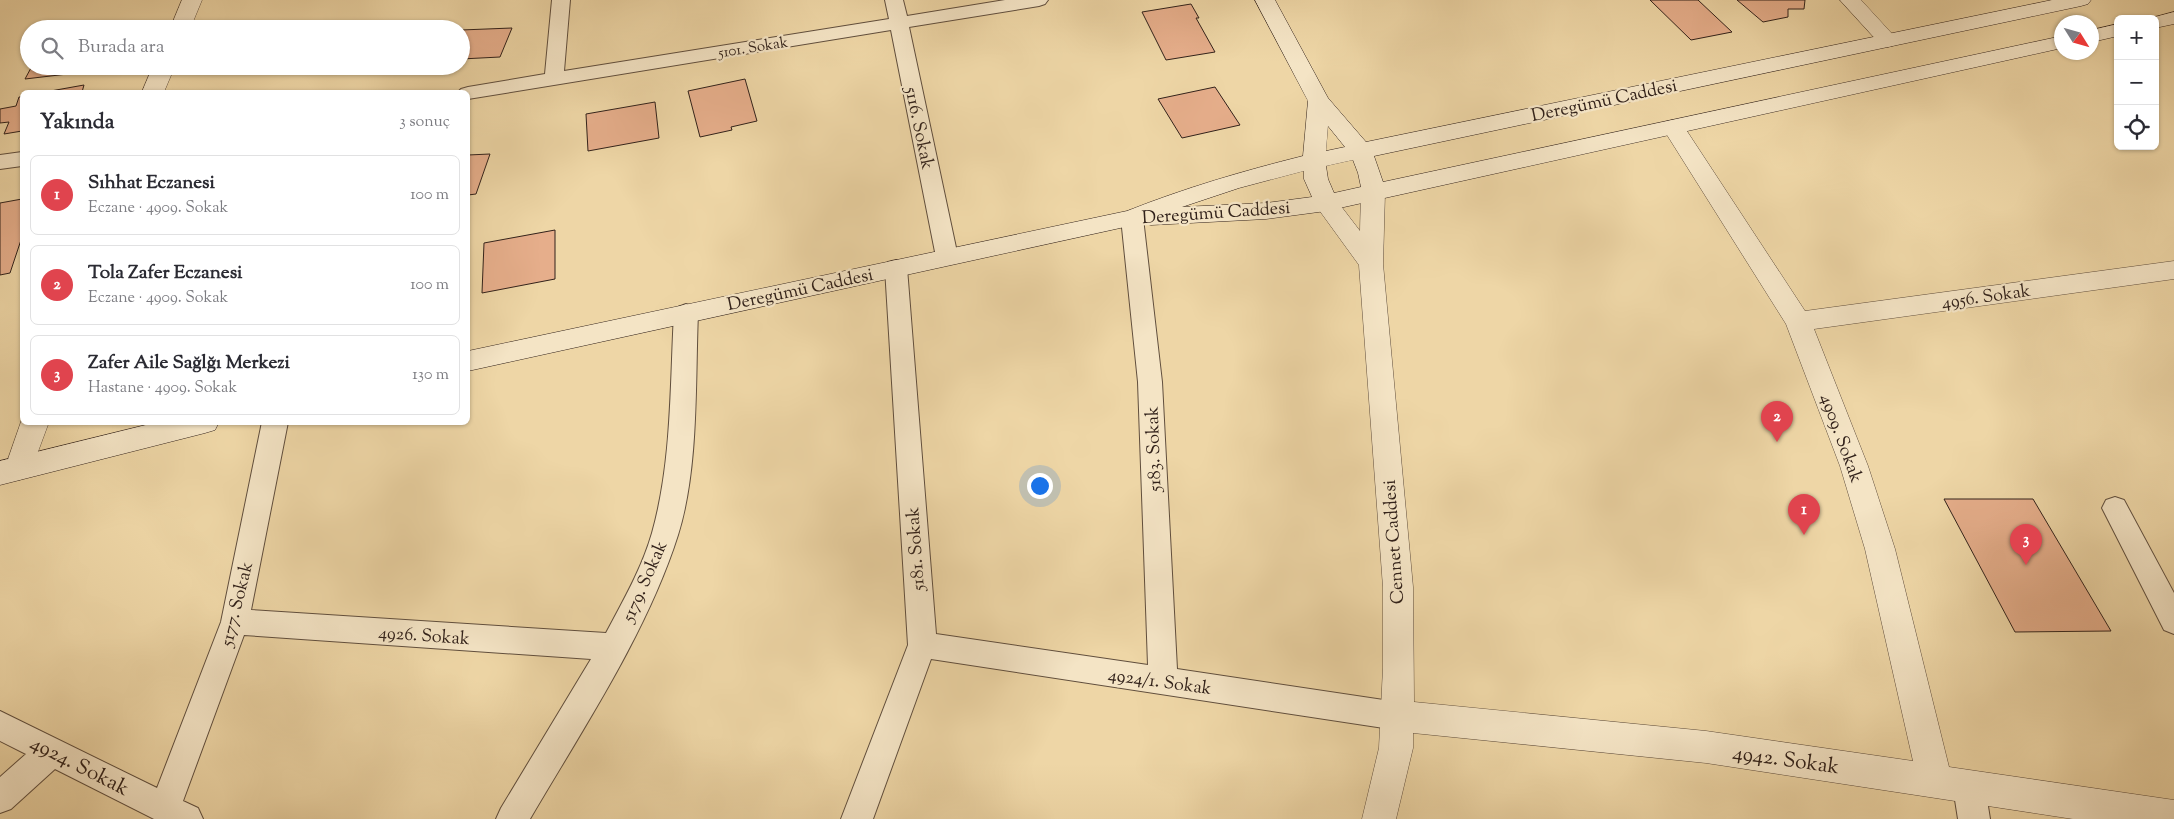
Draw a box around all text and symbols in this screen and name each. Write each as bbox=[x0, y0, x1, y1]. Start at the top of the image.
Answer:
north arrow bbox=[2054, 15, 2099, 60]
map controls bbox=[2114, 15, 2159, 150]
button: + bbox=[2114, 15, 2159, 60]
search box bbox=[20, 20, 470, 75]
street label: 5101. Sokak bbox=[716, 33, 790, 65]
icon: search bbox=[38, 34, 66, 62]
text: Burada ara bbox=[78, 34, 164, 61]
button: − bbox=[2114, 60, 2159, 105]
street label: Deregümü Caddesi bbox=[1529, 74, 1680, 130]
street label: 5116. Sokak bbox=[896, 84, 940, 172]
button: locate bbox=[2114, 105, 2159, 150]
text: Yakında bbox=[40, 108, 114, 138]
text: 3 sonuç bbox=[399, 111, 450, 134]
text: Sıhhat Eczanesi bbox=[88, 170, 215, 197]
text: 1 bbox=[54, 184, 60, 207]
text: 100 m bbox=[410, 184, 449, 207]
street label: Deregümü Caddesi bbox=[1141, 196, 1291, 232]
text: Eczane · 4909. Sokak bbox=[88, 197, 228, 220]
text: Tola Zafer Eczanesi bbox=[88, 260, 243, 287]
street label: Deregümü Caddesi bbox=[725, 263, 876, 319]
text: 2 bbox=[53, 274, 61, 297]
text: 100 m bbox=[410, 274, 449, 297]
street label: 4956. Sokak bbox=[1940, 279, 2033, 317]
text: Eczane · 4909. Sokak bbox=[88, 287, 228, 310]
text: Zafer Aile Sağlğı Merkezi bbox=[88, 350, 290, 377]
text: 3 bbox=[54, 364, 60, 387]
text: 130 m bbox=[412, 364, 449, 387]
text: Hastane · 4909. Sokak bbox=[88, 377, 237, 400]
street label: 4909. Sokak bbox=[1812, 391, 1868, 487]
pin: 2 bbox=[1761, 401, 1793, 442]
street label: 5183. Sokak bbox=[1141, 406, 1170, 493]
your location bbox=[1027, 473, 1053, 499]
street label: Cennet Caddesi bbox=[1378, 479, 1412, 605]
pin: 1 bbox=[1788, 494, 1820, 535]
street label: 5181. Sokak bbox=[901, 506, 933, 593]
pin: 3 bbox=[2010, 524, 2042, 565]
street label: 5179. Sokak bbox=[616, 537, 675, 628]
street label: 5177. Sokak bbox=[215, 559, 261, 650]
street label: 4926. Sokak bbox=[377, 621, 471, 653]
street label: 4924/1. Sokak bbox=[1106, 663, 1213, 703]
street label: 4924. Sokak bbox=[25, 729, 134, 805]
street label: 4942. Sokak bbox=[1731, 739, 1841, 783]

